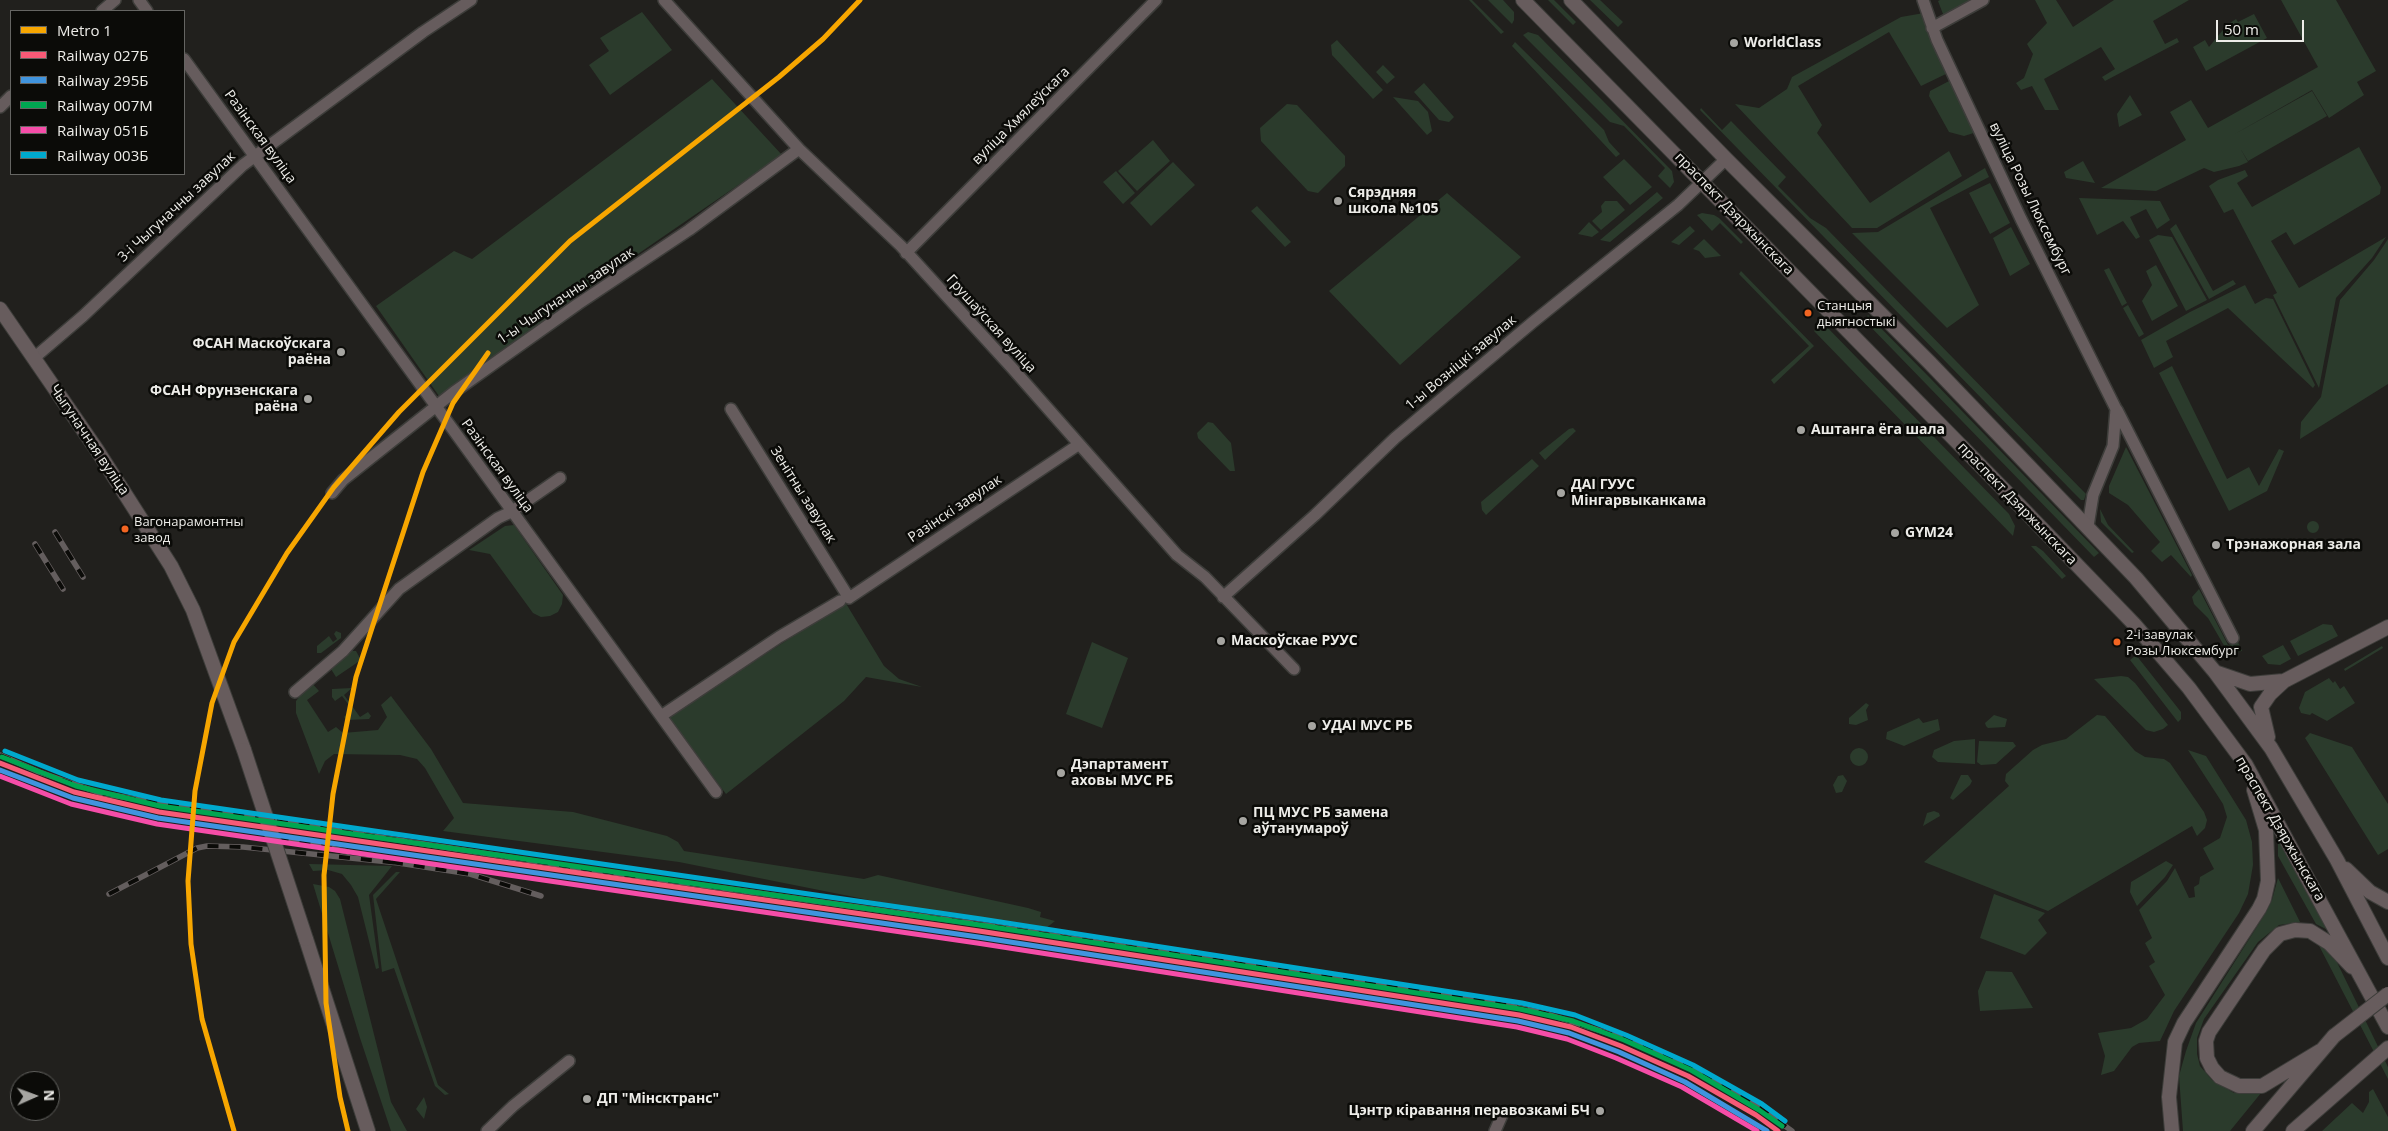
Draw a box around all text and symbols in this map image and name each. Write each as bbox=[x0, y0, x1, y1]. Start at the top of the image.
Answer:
legend bbox=[10, 10, 185, 175]
scale bar bbox=[2218, 10, 2306, 42]
text: 50 m bbox=[2224, 19, 2259, 39]
text: Metro 1 bbox=[57, 20, 112, 40]
place label: WorldClass bbox=[1744, 35, 1821, 51]
marker: WorldClass bbox=[1728, 37, 1740, 49]
text: Railway 027Б bbox=[57, 45, 148, 65]
street label: вуліца Хмялеўскага bbox=[969, 64, 1073, 168]
text: Railway 295Б bbox=[57, 70, 148, 90]
street label: Разінская вуліца bbox=[220, 87, 300, 187]
text: Railway 007М bbox=[57, 95, 153, 115]
text: Railway 051Б bbox=[57, 120, 148, 140]
street label: вуліца Розы Люксембург bbox=[1986, 120, 2074, 278]
text: Railway 003Б bbox=[57, 145, 148, 165]
street label: 3-і Чыгуначны завулак bbox=[115, 148, 239, 266]
street label: праспект Дзяржынскага bbox=[1671, 149, 1797, 279]
place label: Сярэдняя школа №105 bbox=[1348, 185, 1438, 218]
marker: Сярэдняя школа №105 bbox=[1332, 195, 1344, 207]
street label: 1-ы Чыгуначны завулак bbox=[494, 244, 638, 348]
street label: Грушаўская вуліца bbox=[942, 271, 1040, 377]
place label: Станцыя дыягностыкі bbox=[1817, 298, 1896, 329]
marker: Станцыя дыягностыкі bbox=[1803, 308, 1813, 318]
street label: 1-ы Возніцкі завулак bbox=[1402, 312, 1520, 414]
place label: ФСАН Маскоўскага раёна bbox=[192, 336, 331, 368]
marker: ФСАН Маскоўскага раёна bbox=[335, 346, 347, 358]
street label: Чыгуначная вуліца bbox=[46, 381, 132, 499]
place label: ФСАН Фрунзенскага раёна bbox=[150, 383, 298, 416]
marker: ФСАН Фрунзенскага раёна bbox=[302, 393, 314, 405]
street label: Разінская вуліца bbox=[457, 416, 537, 516]
place label: Аштанга ёга шала bbox=[1811, 422, 1945, 438]
marker: Аштанга ёга шала bbox=[1795, 424, 1807, 436]
street label: праспект Дзяржынскага bbox=[1954, 439, 2080, 569]
street label: Зенітны завулак bbox=[766, 444, 840, 546]
street label: Разінскі завулак bbox=[905, 472, 1005, 546]
place label: ДАІ ГУУС Мінгарвыканкама bbox=[1571, 477, 1706, 510]
marker: ДАІ ГУУС Мінгарвыканкама bbox=[1555, 487, 1567, 499]
place label: Вагонарамонтны завод bbox=[134, 514, 244, 545]
marker: Вагонарамонтны завод bbox=[120, 524, 130, 534]
place label: GYM24 bbox=[1905, 525, 1953, 541]
marker: GYM24 bbox=[1889, 527, 1901, 539]
place label: Трэнажорная зала bbox=[2226, 537, 2361, 553]
marker: Трэнажорная зала bbox=[2210, 539, 2222, 551]
place label: 2-і завулак Розы Люксембург bbox=[2126, 627, 2239, 658]
place label: Маскоўскае РУУС bbox=[1231, 633, 1358, 649]
marker: Маскоўскае РУУС bbox=[1215, 635, 1227, 647]
marker: 2-і завулак Розы Люксембург bbox=[2112, 637, 2122, 647]
place label: УДАІ МУС РБ bbox=[1322, 718, 1413, 734]
marker: УДАІ МУС РБ bbox=[1306, 720, 1318, 732]
street label: праспект Дзяржынскага bbox=[2232, 754, 2328, 904]
place label: Дэпартамент аховы МУС РБ bbox=[1071, 757, 1173, 790]
marker: Дэпартамент аховы МУС РБ bbox=[1055, 767, 1067, 779]
place label: ПЦ МУС РБ замена аўтанумароў bbox=[1253, 805, 1388, 838]
marker: ПЦ МУС РБ замена аўтанумароў bbox=[1237, 815, 1249, 827]
north arrow bbox=[10, 1071, 60, 1121]
text: N bbox=[40, 1089, 59, 1102]
place label: ДП "Мінсктранс" bbox=[597, 1091, 719, 1107]
marker: ДП "Мінсктранс" bbox=[581, 1093, 593, 1105]
place label: Цэнтр кіравання перавозкамі БЧ bbox=[1348, 1103, 1590, 1119]
marker: Цэнтр кіравання перавозкамі БЧ bbox=[1594, 1105, 1606, 1117]

